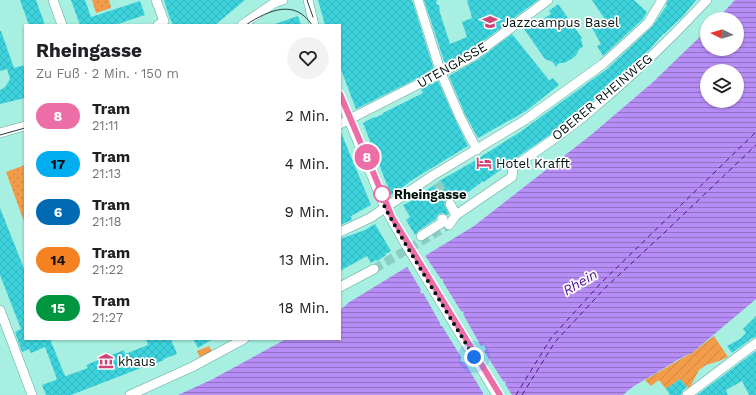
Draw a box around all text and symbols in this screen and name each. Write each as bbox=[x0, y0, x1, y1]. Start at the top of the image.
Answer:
north arrow bbox=[700, 12, 744, 56]
map controls bbox=[700, 12, 744, 108]
school or university icon: Jazzcampus Basel bbox=[481, 13, 499, 31]
place label: Jazzcampus Basel bbox=[502, 15, 619, 30]
button: heart bbox=[287, 37, 329, 79]
text: Rheingasse bbox=[36, 39, 142, 62]
street label: UTENGASSE bbox=[415, 39, 489, 91]
street label: OBERER RHEINWEG bbox=[549, 51, 655, 143]
button: layers bbox=[700, 64, 744, 108]
text: Zu Fuß · 2 Min. · 150 m bbox=[36, 66, 179, 81]
text: Tram bbox=[92, 100, 130, 118]
text: 2 Min. bbox=[285, 107, 329, 125]
text: 8 bbox=[54, 108, 62, 124]
text: 21:11 bbox=[92, 118, 119, 133]
line badge: 8 bbox=[354, 144, 380, 170]
text: Tram bbox=[92, 148, 130, 166]
text: 8 bbox=[363, 149, 371, 165]
hotel icon: Hotel Krafft bbox=[475, 154, 493, 172]
text: 4 Min. bbox=[285, 155, 329, 173]
text: 17 bbox=[51, 156, 65, 172]
place label: Hotel Krafft bbox=[496, 156, 571, 171]
text: 21:13 bbox=[92, 166, 121, 181]
marker: Rheingasse bbox=[373, 185, 391, 203]
place label: Rheingasse bbox=[394, 187, 467, 202]
text: Tram bbox=[92, 196, 130, 214]
text: 9 Min. bbox=[285, 203, 329, 221]
text: 6 bbox=[54, 204, 62, 220]
text: 21:18 bbox=[92, 214, 122, 229]
text: Tram bbox=[92, 244, 130, 262]
text: 13 Min. bbox=[279, 251, 329, 269]
text: 14 bbox=[50, 252, 66, 268]
text: 21:22 bbox=[92, 262, 124, 277]
water label: Rhein bbox=[560, 266, 600, 298]
text: Tram bbox=[92, 292, 130, 310]
text: 18 Min. bbox=[279, 299, 329, 317]
text: 15 bbox=[51, 300, 65, 316]
text: 21:27 bbox=[92, 310, 123, 325]
your location bbox=[464, 347, 484, 367]
museum icon: khaus bbox=[97, 352, 115, 370]
place label: khaus bbox=[118, 354, 156, 369]

